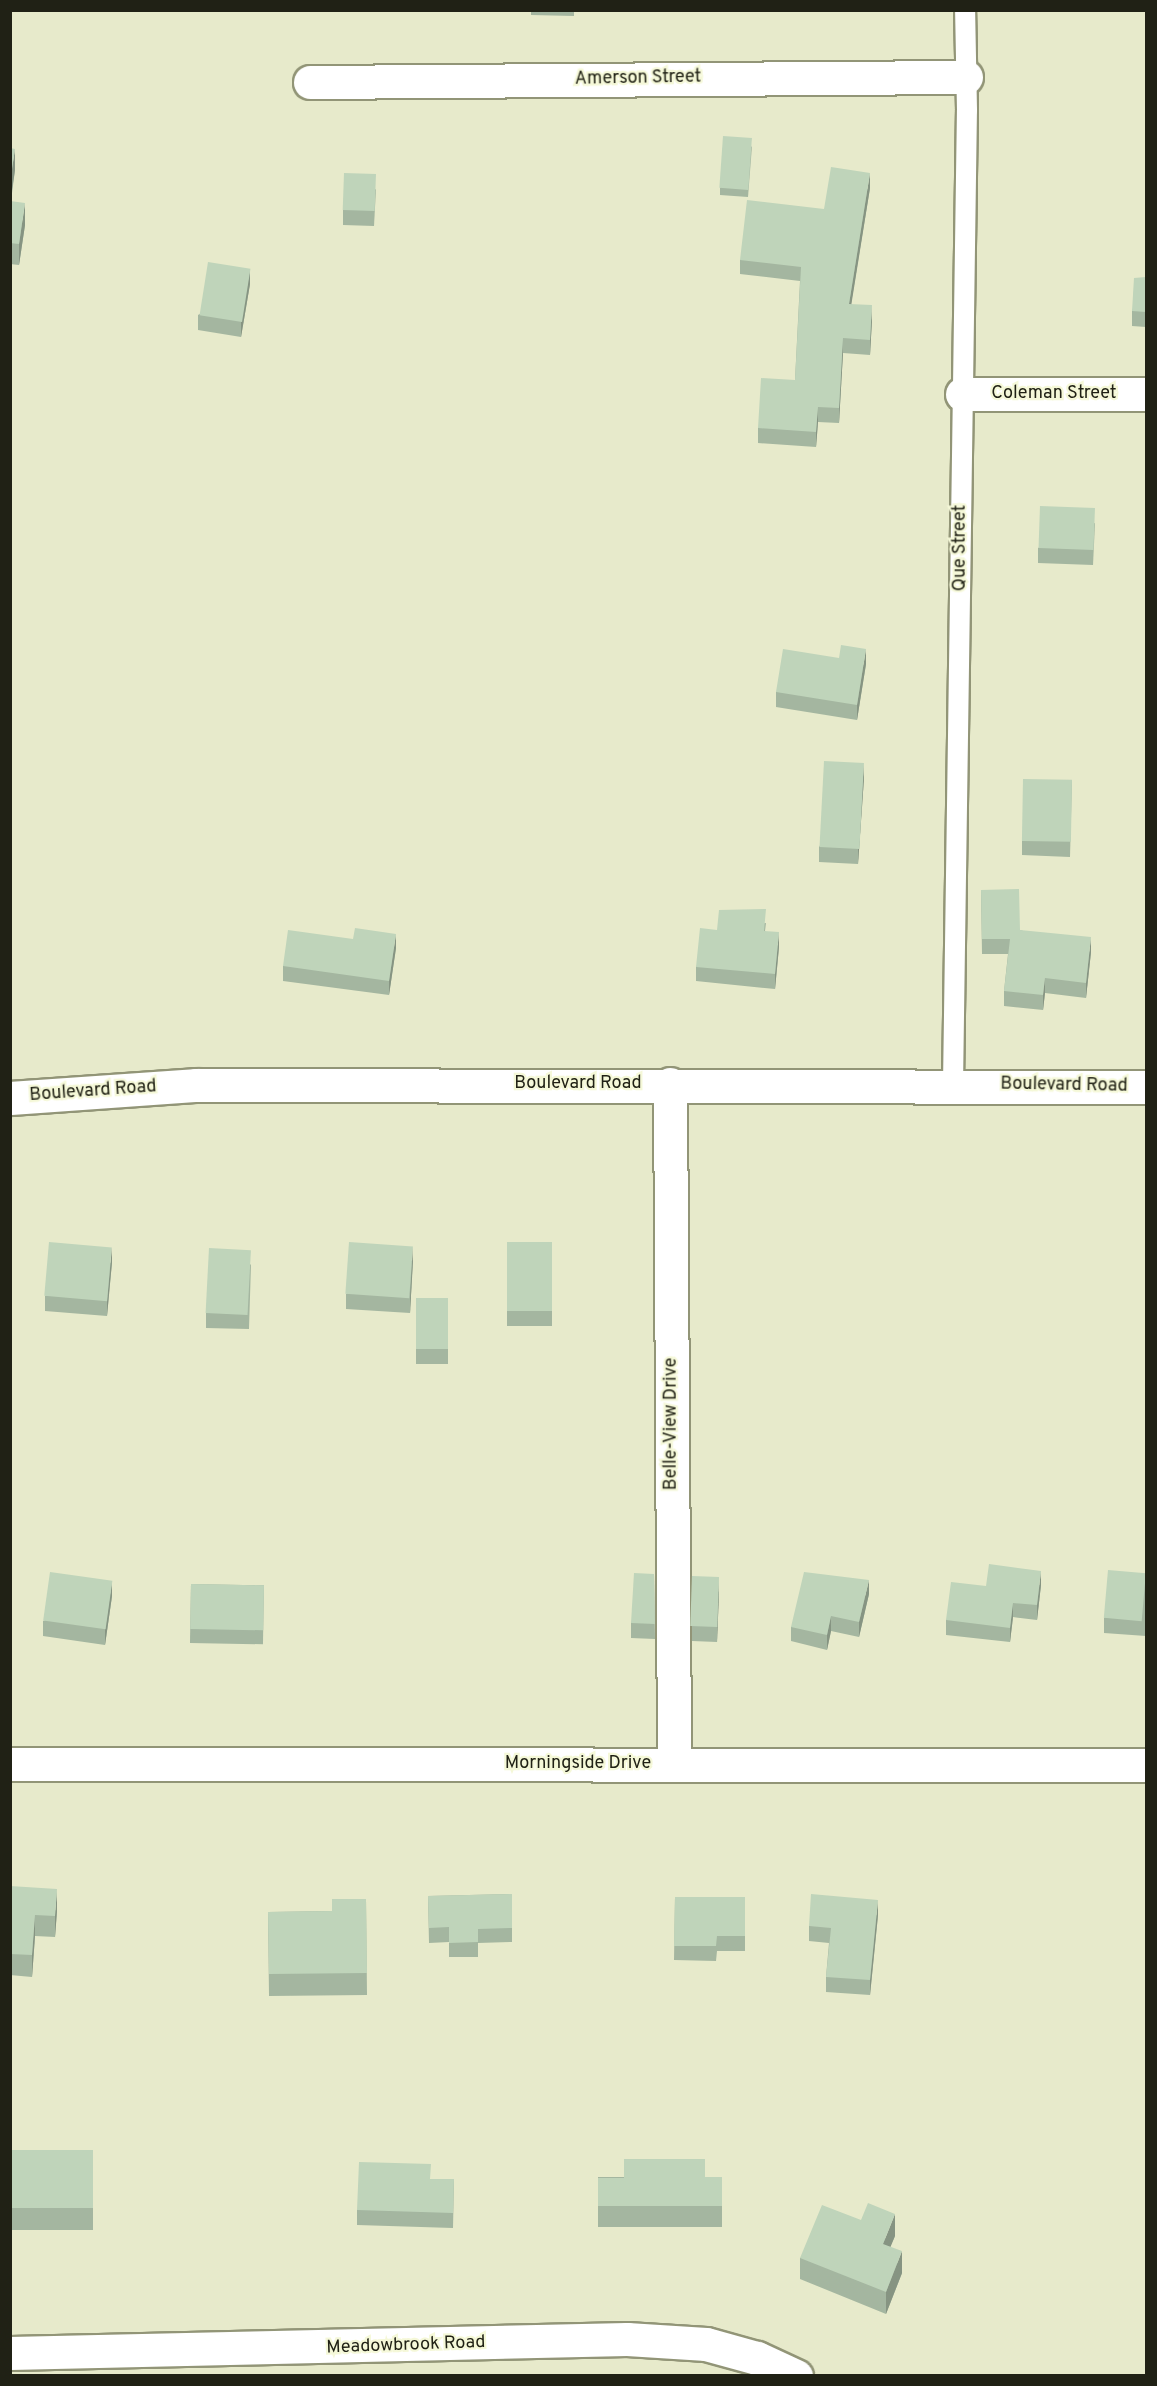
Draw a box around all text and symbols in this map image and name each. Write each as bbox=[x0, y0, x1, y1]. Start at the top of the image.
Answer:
street label: Amerson Street bbox=[575, 67, 701, 91]
street label: Coleman Street bbox=[991, 383, 1117, 405]
street label: Que Street bbox=[950, 505, 972, 591]
street label: Boulevard Road bbox=[514, 1073, 642, 1095]
street label: Boulevard Road bbox=[1000, 1074, 1128, 1098]
street label: Boulevard Road bbox=[29, 1077, 157, 1107]
street label: Belle-View Drive bbox=[661, 1358, 683, 1490]
street label: Morningside Drive bbox=[505, 1753, 651, 1775]
street label: Meadowbrook Road bbox=[326, 2332, 486, 2360]

